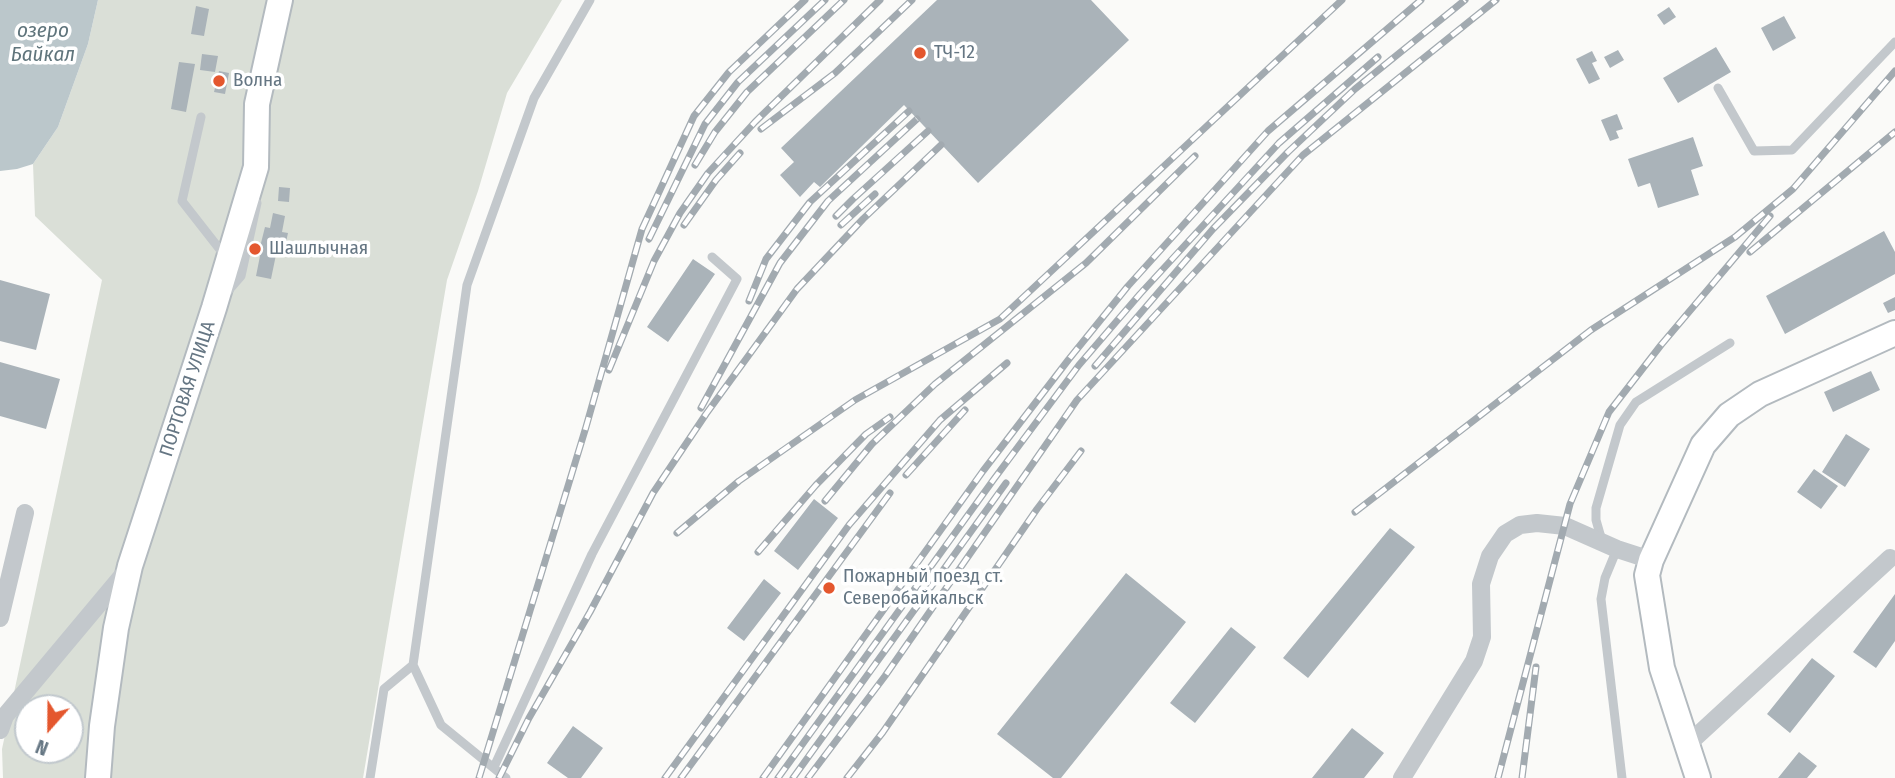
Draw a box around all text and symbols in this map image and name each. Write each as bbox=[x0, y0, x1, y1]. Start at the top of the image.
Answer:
water label: озеро Байкал bbox=[11, 18, 75, 68]
place label: ТЧ-12 bbox=[934, 42, 975, 64]
marker: ТЧ-12 bbox=[912, 45, 928, 61]
place label: Волна bbox=[233, 70, 282, 92]
marker: Волна bbox=[211, 73, 227, 89]
place label: Шашлычная bbox=[269, 238, 368, 260]
marker: Шашлычная bbox=[247, 241, 263, 257]
street label: ПОРТОВАЯ УЛИЦА bbox=[155, 318, 221, 460]
place label: Пожарный поезд ст. Северобайкальск bbox=[843, 566, 1003, 610]
marker: Пожарный поезд ст. Северобайкальск bbox=[821, 580, 837, 596]
north arrow bbox=[14, 694, 84, 764]
text: N bbox=[33, 734, 51, 760]

